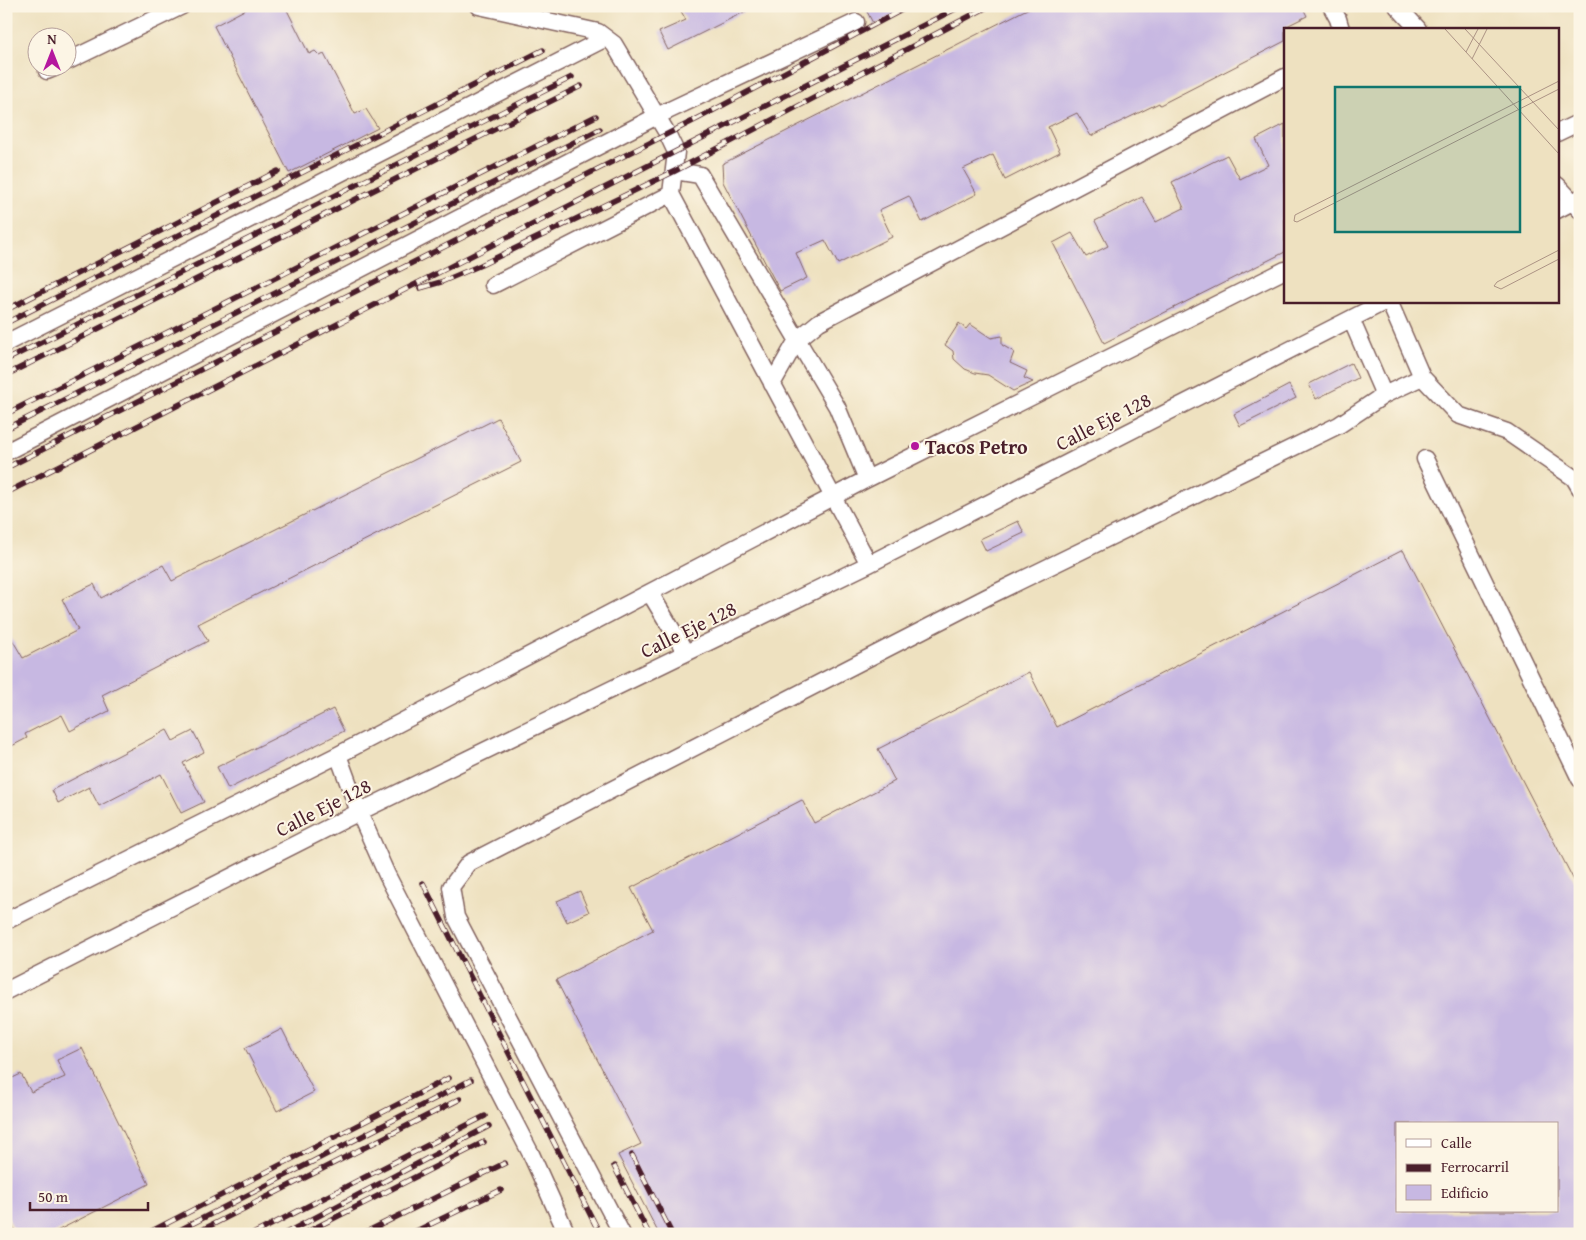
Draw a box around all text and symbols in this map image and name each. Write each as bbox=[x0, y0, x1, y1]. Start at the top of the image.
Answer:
north arrow bbox=[28, 28, 78, 78]
inset map bbox=[1284, 28, 1558, 302]
text: N bbox=[47, 29, 57, 49]
street label: Calle Eje 128 bbox=[1050, 385, 1156, 457]
place label: Tacos Petro bbox=[925, 432, 1028, 461]
marker: Tacos Petro bbox=[909, 440, 921, 452]
street label: Calle Eje 128 bbox=[635, 593, 741, 665]
street label: Calle Eje 128 bbox=[270, 771, 376, 843]
legend bbox=[1396, 1122, 1558, 1212]
text: Calle bbox=[1441, 1132, 1472, 1153]
text: Ferrocarril bbox=[1441, 1156, 1509, 1177]
scale bar bbox=[30, 1180, 148, 1212]
text: Edificio bbox=[1441, 1182, 1489, 1203]
text: 50 m bbox=[38, 1186, 69, 1207]

